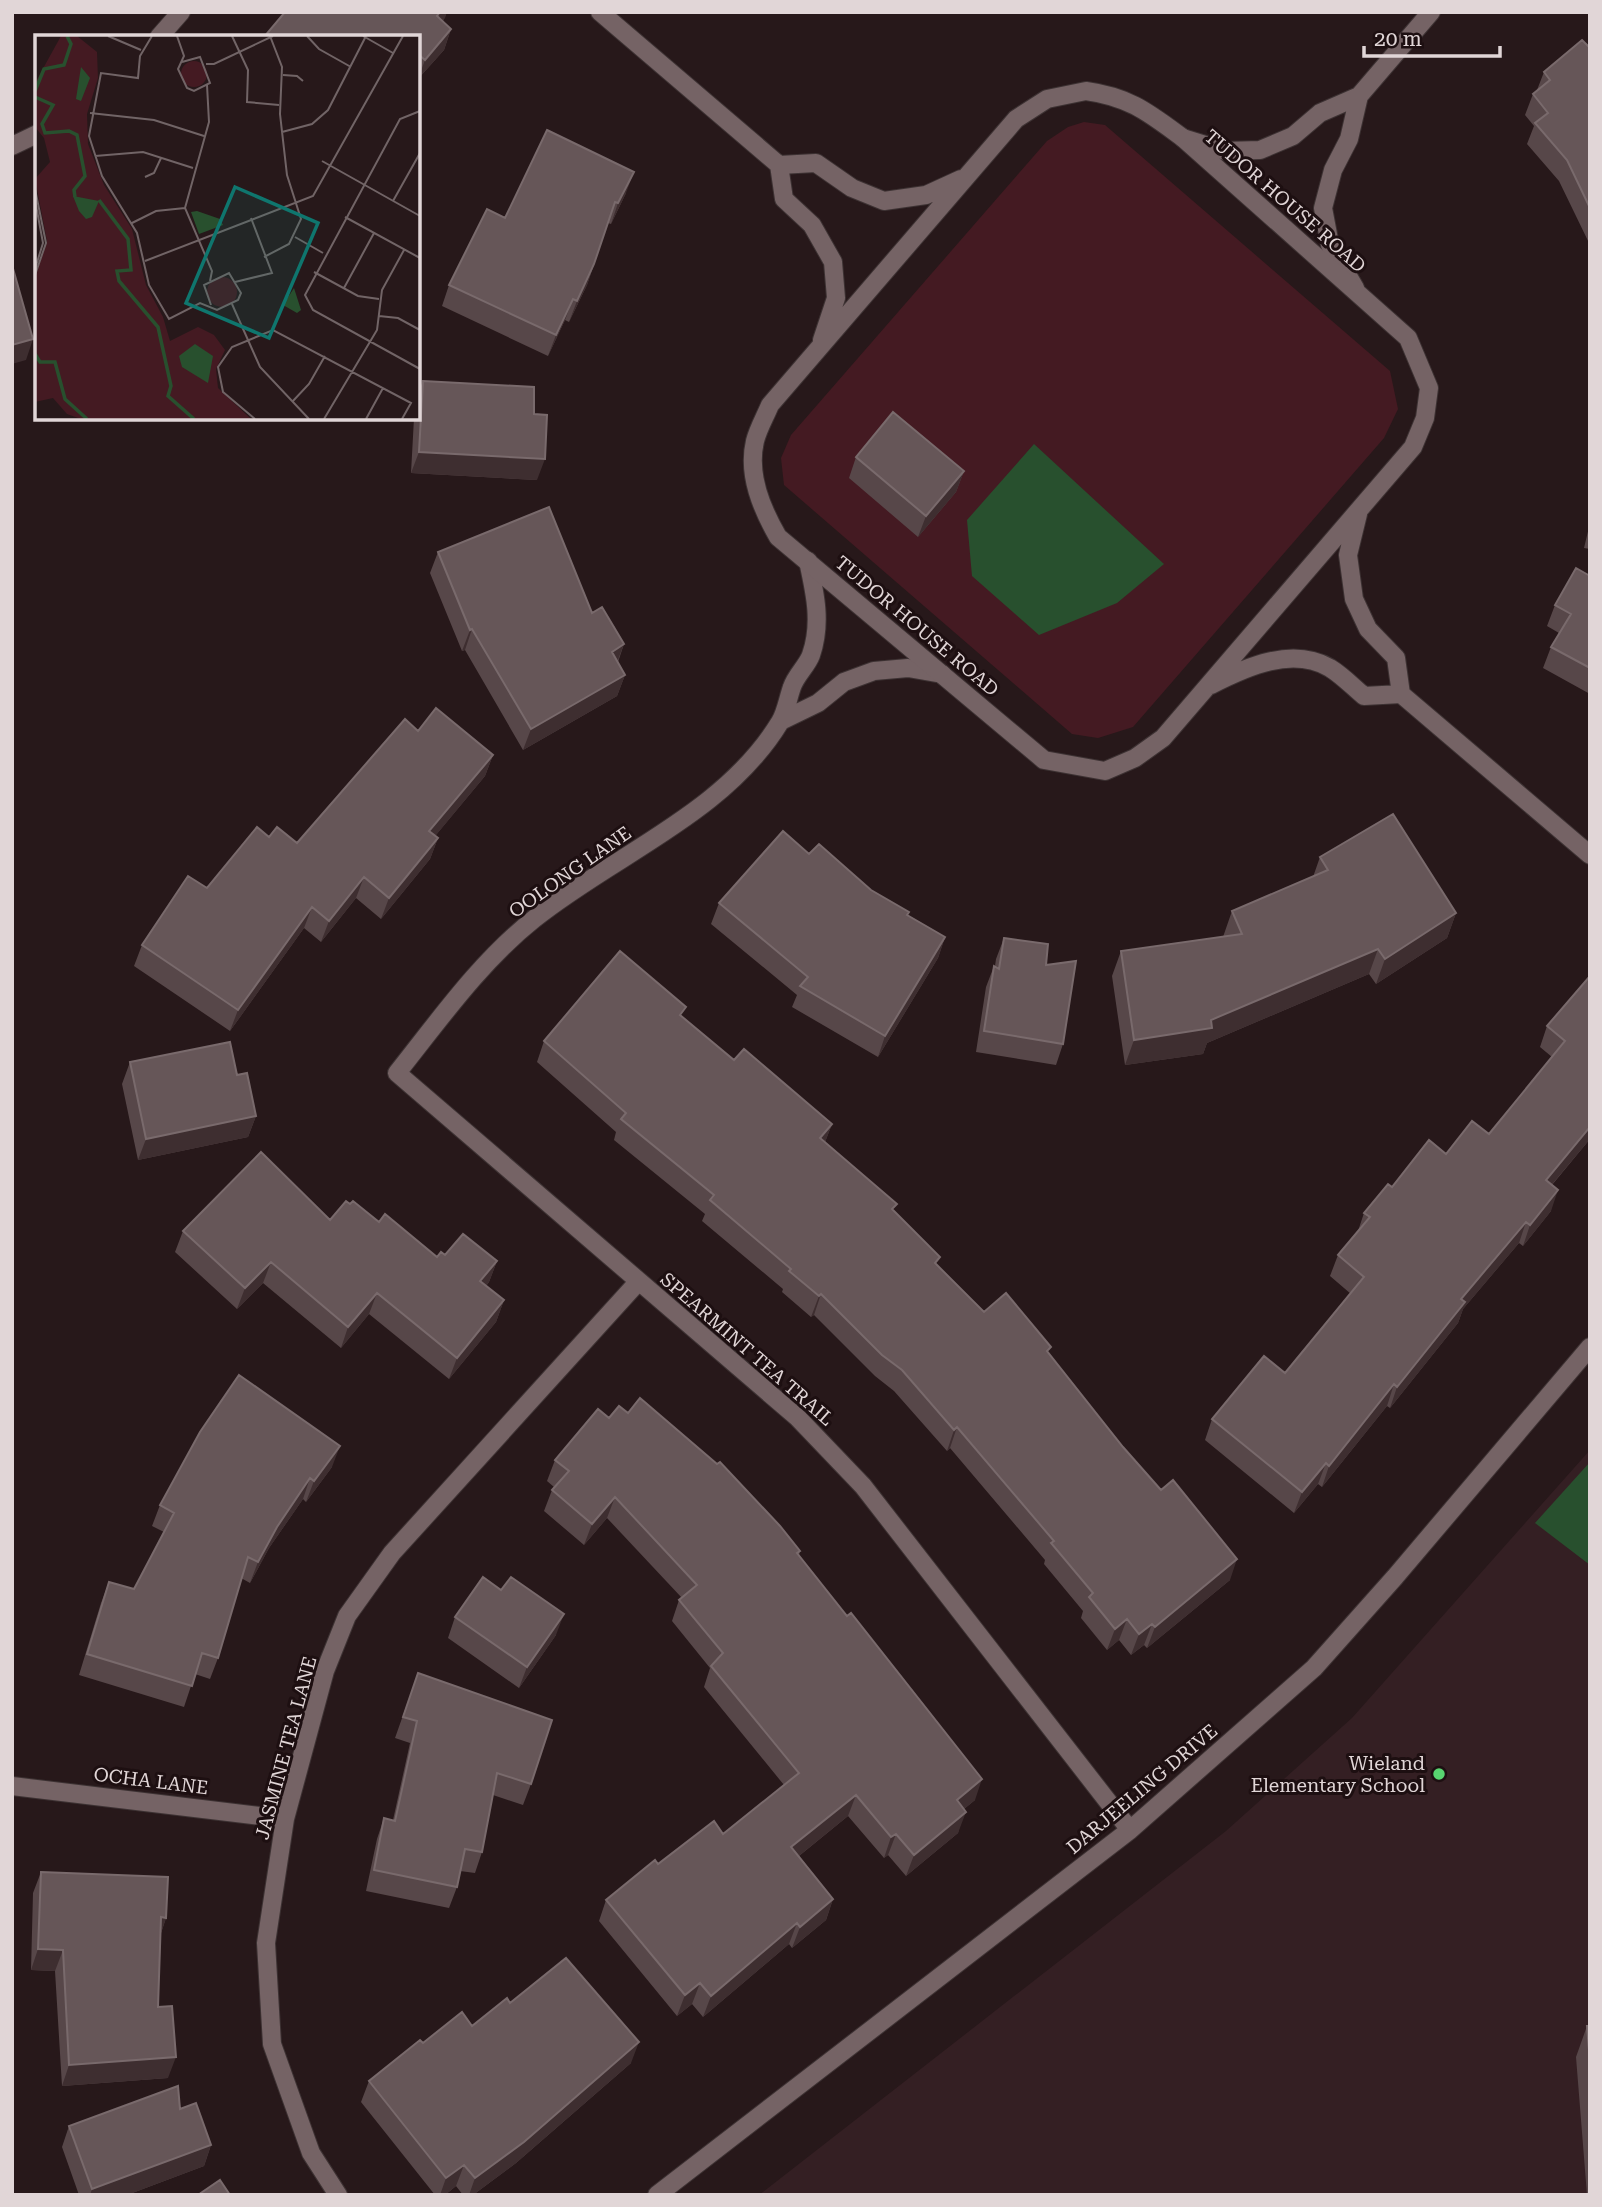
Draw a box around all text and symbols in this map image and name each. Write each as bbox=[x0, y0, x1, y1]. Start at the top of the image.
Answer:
scale bar bbox=[1364, 14, 1500, 58]
text: 20 m bbox=[1374, 27, 1422, 51]
inset map bbox=[35, 35, 420, 420]
street label: TUDOR HOUSE ROAD bbox=[1200, 125, 1370, 277]
street label: TUDOR HOUSE ROAD bbox=[831, 551, 1003, 701]
street label: OOLONG LANE bbox=[504, 821, 636, 923]
street label: SPEARMINT TEA TRAIL bbox=[656, 1268, 838, 1430]
street label: JASMINE TEA LANE bbox=[250, 1654, 322, 1842]
street label: DARJEELING DRIVE bbox=[1062, 1719, 1222, 1859]
place label: Wieland Elementary School bbox=[1251, 1752, 1425, 1797]
street label: OCHA LANE bbox=[92, 1763, 210, 1799]
marker: Wieland Elementary School bbox=[1431, 1766, 1447, 1782]

